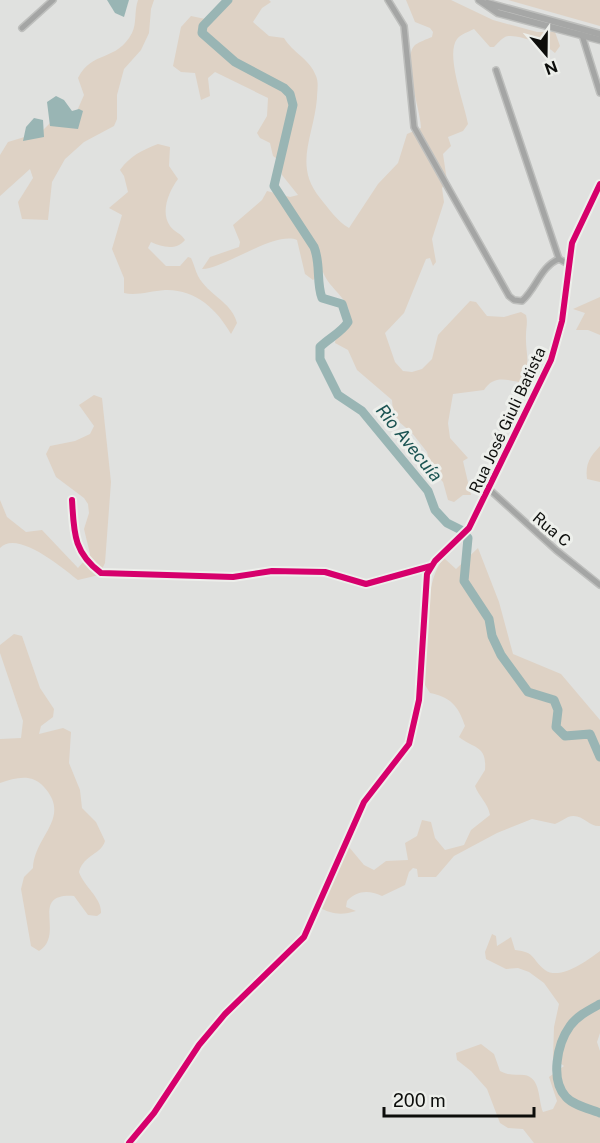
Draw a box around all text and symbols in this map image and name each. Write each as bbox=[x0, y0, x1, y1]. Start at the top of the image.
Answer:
north arrow bbox=[516, 24, 576, 84]
text: N bbox=[542, 57, 560, 79]
street label: Rua José Giuli Batista bbox=[465, 344, 550, 496]
water label: Rio Avecuía bbox=[372, 400, 447, 485]
street label: Rua C bbox=[529, 508, 575, 551]
scale bar bbox=[384, 1080, 534, 1118]
text: 200 m bbox=[393, 1090, 446, 1111]

